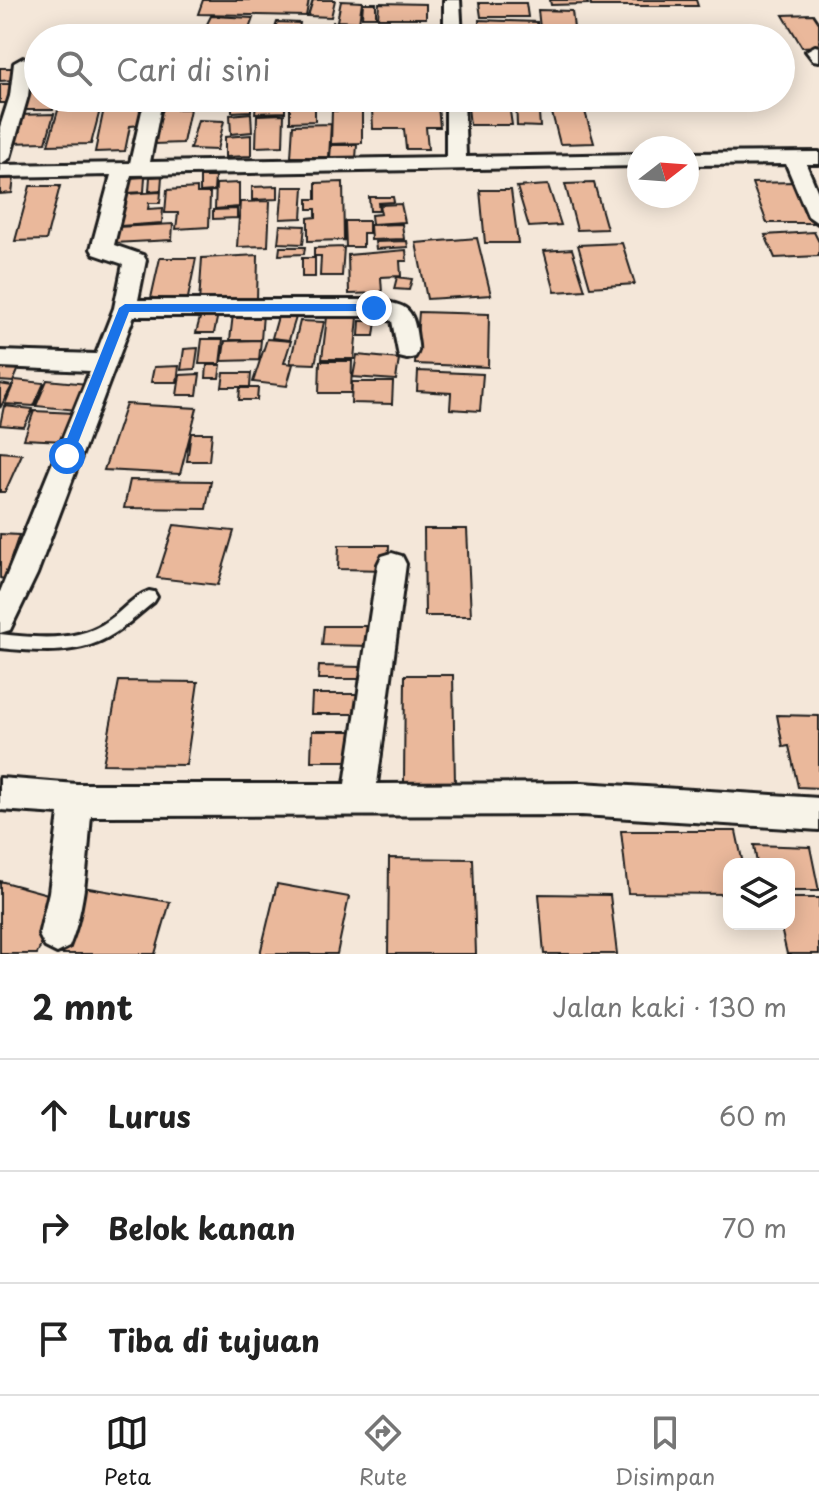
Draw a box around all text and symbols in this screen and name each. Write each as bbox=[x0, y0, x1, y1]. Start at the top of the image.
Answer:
search box bbox=[24, 24, 795, 112]
icon: search bbox=[52, 46, 96, 90]
text: Cari di sini bbox=[116, 46, 271, 91]
north arrow bbox=[627, 136, 699, 208]
route end bbox=[356, 290, 392, 326]
route start bbox=[49, 438, 85, 474]
map controls bbox=[723, 858, 795, 930]
button: layers bbox=[723, 858, 795, 930]
text: 2 mnt bbox=[32, 980, 133, 1032]
text: Jalan kaki · 130 m bbox=[552, 987, 787, 1026]
icon: ahead bbox=[32, 1093, 76, 1137]
text: Lurus bbox=[108, 1093, 191, 1138]
text: 60 m bbox=[719, 1096, 787, 1135]
icon: right bbox=[32, 1205, 76, 1249]
text: Belok kanan bbox=[108, 1205, 295, 1250]
text: 70 m bbox=[722, 1208, 787, 1247]
icon: arrive bbox=[32, 1317, 76, 1361]
text: Tiba di tujuan bbox=[108, 1317, 320, 1362]
tab: Peta bbox=[104, 1411, 151, 1492]
tab: Rute bbox=[359, 1411, 407, 1492]
tab: Disimpan bbox=[615, 1411, 715, 1492]

